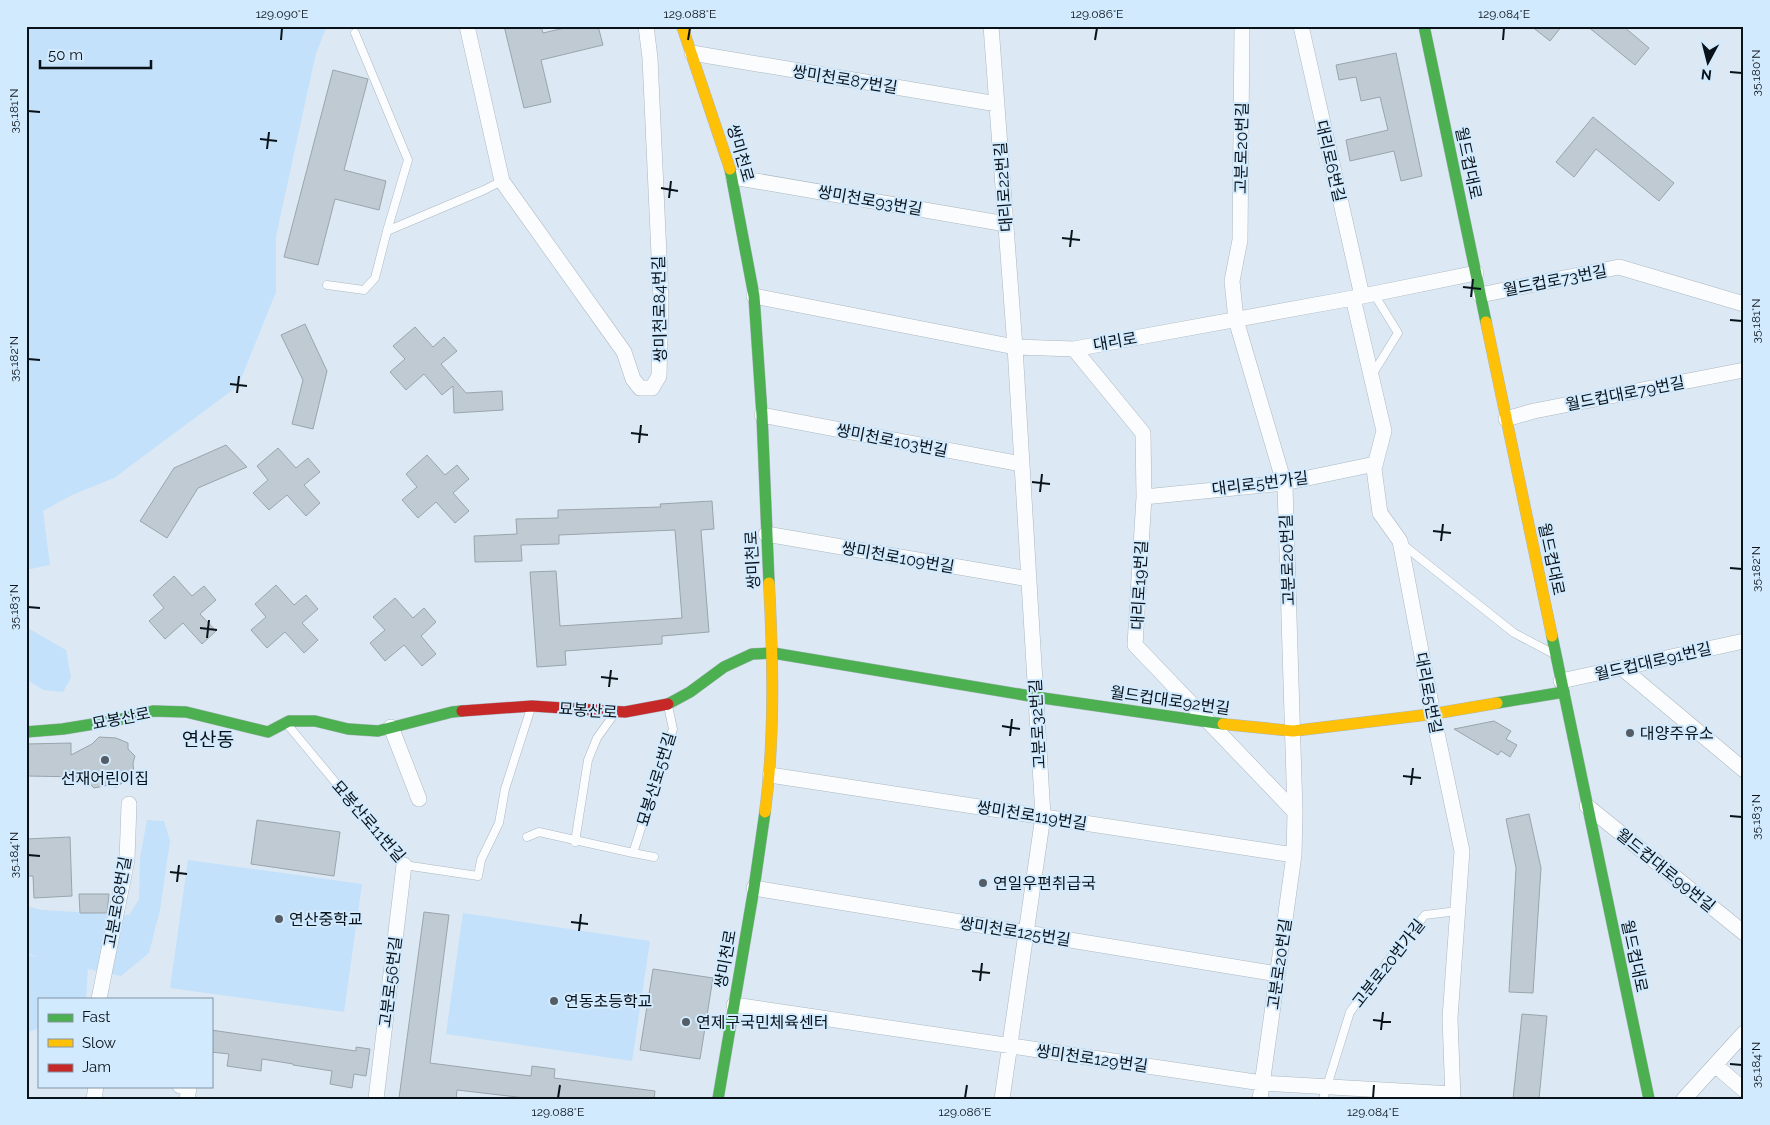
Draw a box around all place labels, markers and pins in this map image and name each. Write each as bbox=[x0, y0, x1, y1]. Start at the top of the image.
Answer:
place label: 대양주유소 bbox=[1640, 724, 1714, 743]
marker: 대양주유소 bbox=[1624, 727, 1636, 739]
marker: 선재어린이집 bbox=[99, 754, 111, 766]
place label: 선재어린이집 bbox=[61, 769, 149, 788]
place label: 연일우편취급국 bbox=[993, 874, 1096, 893]
marker: 연일우편취급국 bbox=[977, 877, 989, 889]
place label: 연산중학교 bbox=[289, 910, 363, 929]
marker: 연산중학교 bbox=[273, 913, 285, 925]
place label: 연동초등학교 bbox=[564, 992, 652, 1011]
marker: 연동초등학교 bbox=[548, 995, 560, 1007]
place label: 연제구국민체육센터 bbox=[696, 1013, 828, 1032]
marker: 연제구국민체육센터 bbox=[680, 1016, 692, 1028]

